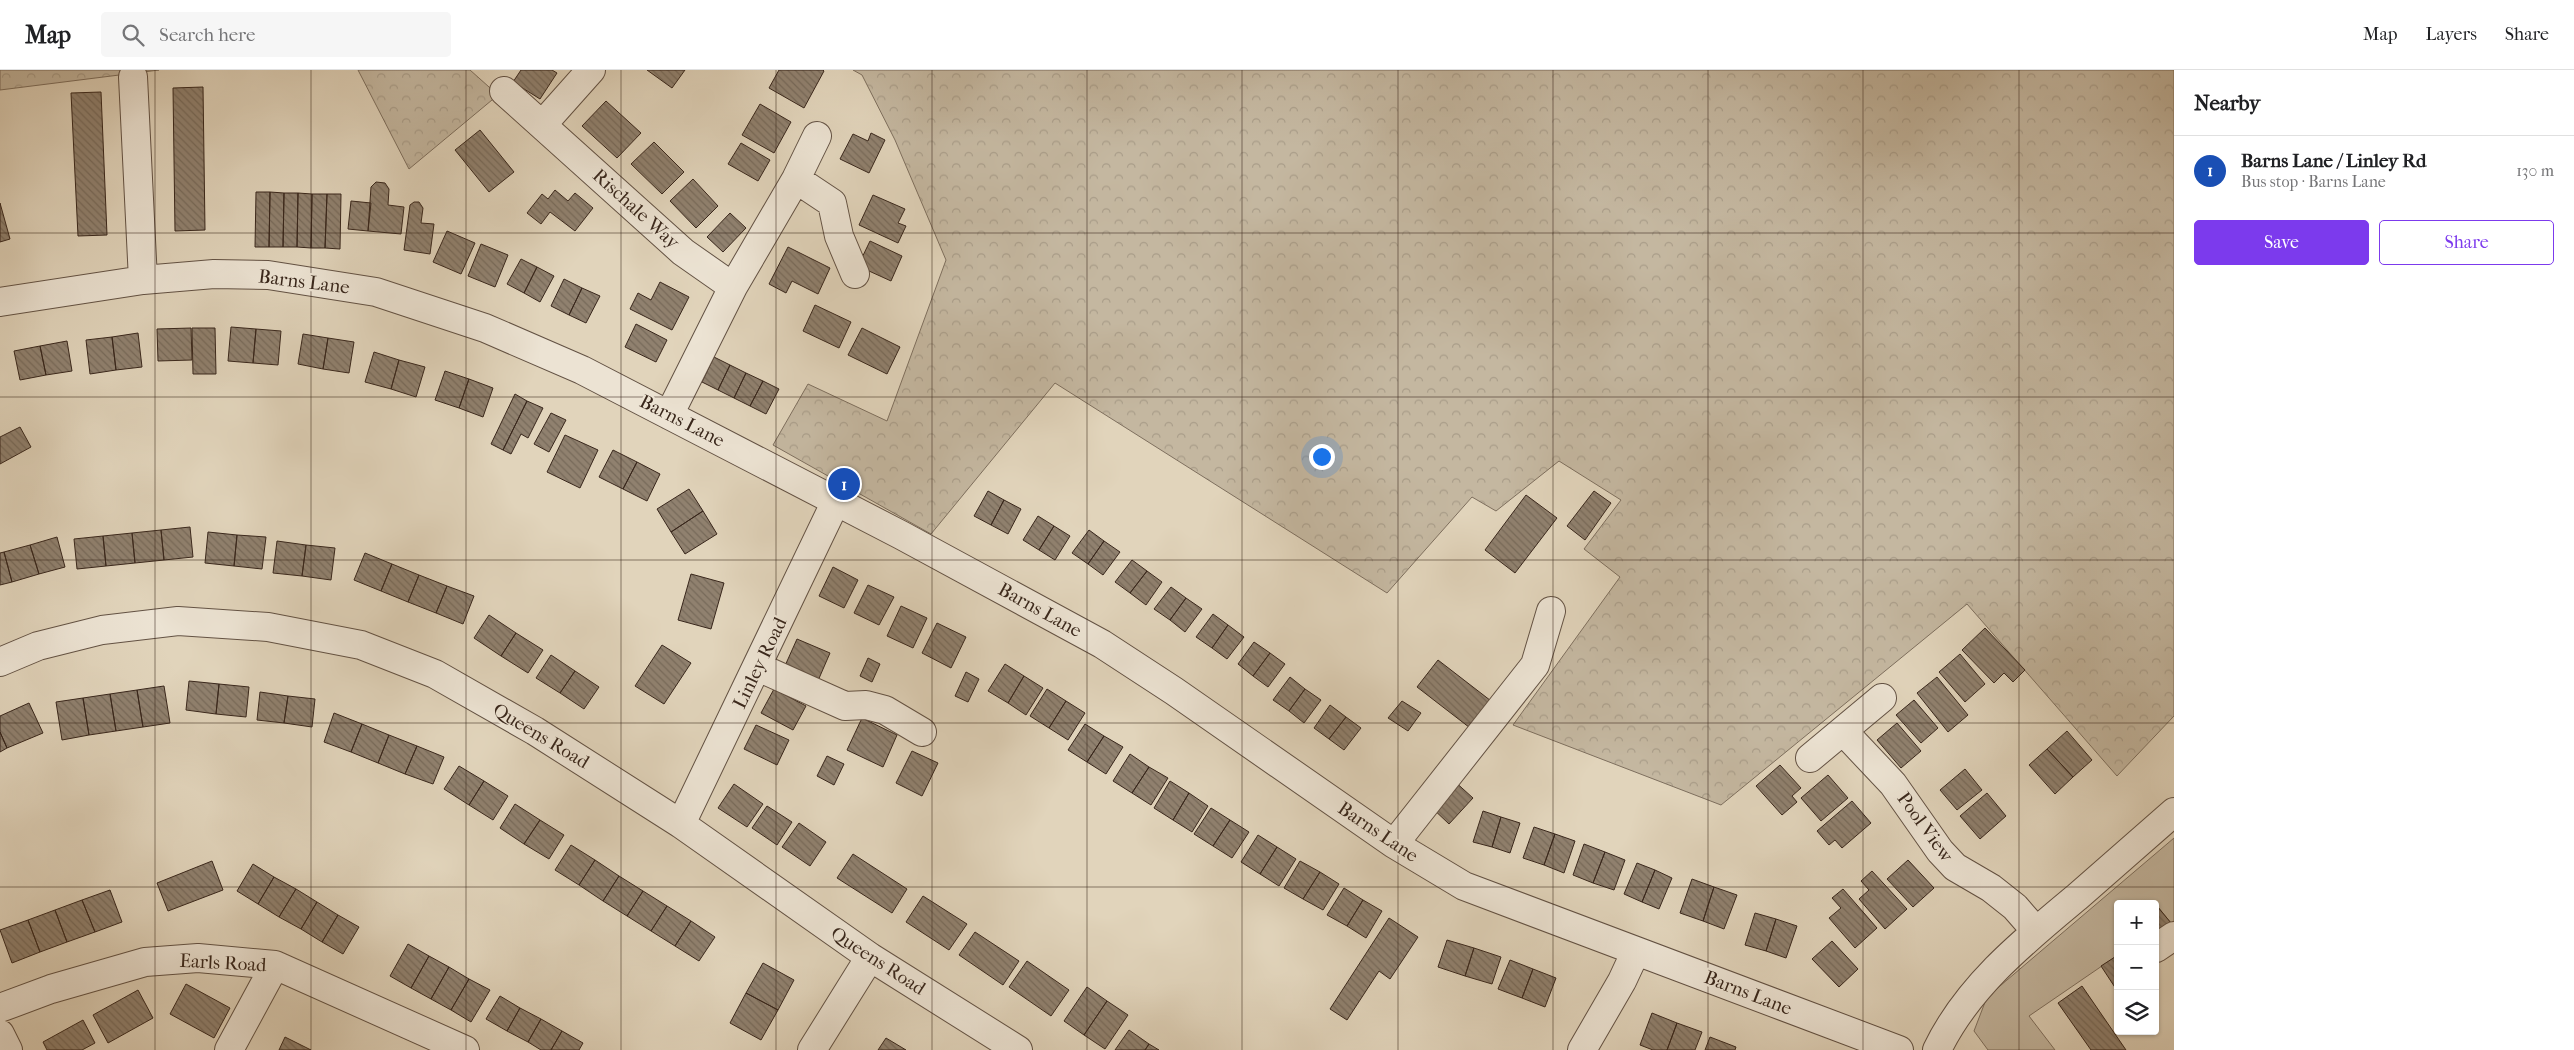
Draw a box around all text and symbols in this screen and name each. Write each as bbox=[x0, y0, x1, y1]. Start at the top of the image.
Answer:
search box bbox=[101, 12, 451, 57]
text: Map bbox=[25, 21, 71, 49]
icon: search bbox=[119, 21, 147, 49]
text: Search here bbox=[159, 24, 255, 46]
text: Map bbox=[2363, 24, 2397, 45]
text: Layers bbox=[2425, 24, 2477, 45]
text: Share bbox=[2505, 24, 2549, 45]
text: Nearby bbox=[2194, 91, 2260, 115]
text: Barns Lane / Linley Rd bbox=[2241, 150, 2426, 172]
text: 1 bbox=[2207, 161, 2213, 180]
text: 130 m bbox=[2516, 161, 2554, 180]
street label: Rischale Way bbox=[588, 164, 684, 254]
text: Bus stop · Barns Lane bbox=[2241, 172, 2386, 191]
button: Save bbox=[2194, 220, 2369, 265]
button: Share bbox=[2379, 220, 2554, 265]
street label: Barns Lane bbox=[257, 265, 351, 299]
street label: Barns Lane bbox=[636, 390, 728, 452]
your location bbox=[1309, 444, 1335, 470]
pin: 1 bbox=[828, 465, 860, 503]
street label: Barns Lane bbox=[994, 578, 1086, 642]
street label: Linley Road bbox=[728, 613, 792, 712]
street label: Queens Road bbox=[489, 699, 594, 774]
street label: Pool View bbox=[1892, 788, 1958, 867]
street label: Barns Lane bbox=[1334, 797, 1422, 867]
map controls bbox=[2114, 900, 2159, 1035]
button: + bbox=[2114, 900, 2159, 945]
street label: Queens Road bbox=[826, 922, 930, 1000]
button: − bbox=[2114, 945, 2159, 990]
street label: Earls Road bbox=[179, 950, 268, 976]
street label: Barns Lane bbox=[1701, 966, 1795, 1020]
button: layers bbox=[2114, 990, 2159, 1035]

